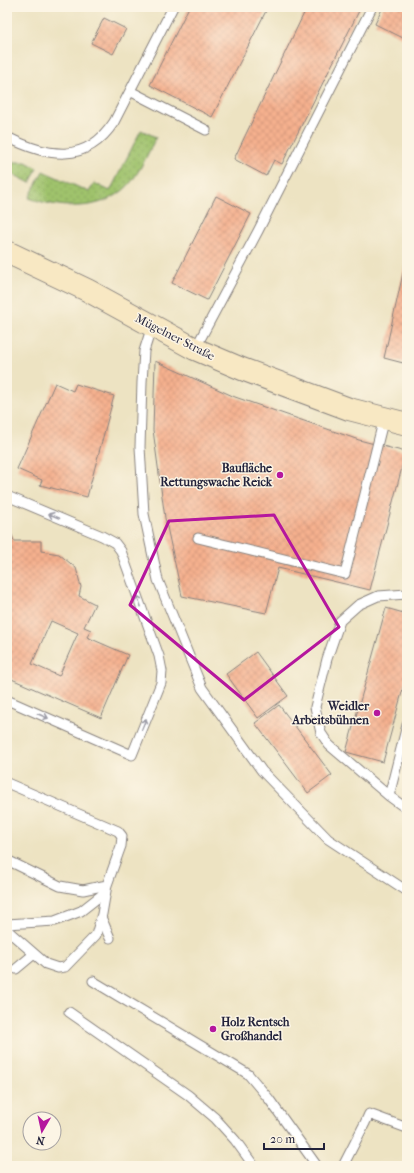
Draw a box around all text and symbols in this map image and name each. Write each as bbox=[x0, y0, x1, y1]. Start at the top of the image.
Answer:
street label: Mügelner Straße bbox=[133, 311, 217, 363]
place label: Baufläche Rettungswache Reick bbox=[160, 461, 273, 490]
marker: Baufläche Rettungswache Reick bbox=[275, 470, 285, 480]
one-way arrow bbox=[49, 511, 61, 519]
one-way arrow bbox=[135, 595, 142, 608]
place label: Weidler Arbeitsbühnen bbox=[291, 699, 370, 727]
marker: Weidler Arbeitsbühnen bbox=[372, 708, 382, 718]
one-way arrow bbox=[36, 713, 48, 720]
one-way arrow bbox=[141, 719, 149, 731]
place label: Holz Rentsch Großhandel bbox=[221, 1015, 290, 1043]
marker: Holz Rentsch Großhandel bbox=[208, 1024, 218, 1034]
north arrow bbox=[22, 1111, 62, 1151]
scale bar bbox=[264, 1125, 324, 1151]
text: 20 m bbox=[270, 1132, 295, 1146]
text: N bbox=[35, 1133, 46, 1147]

